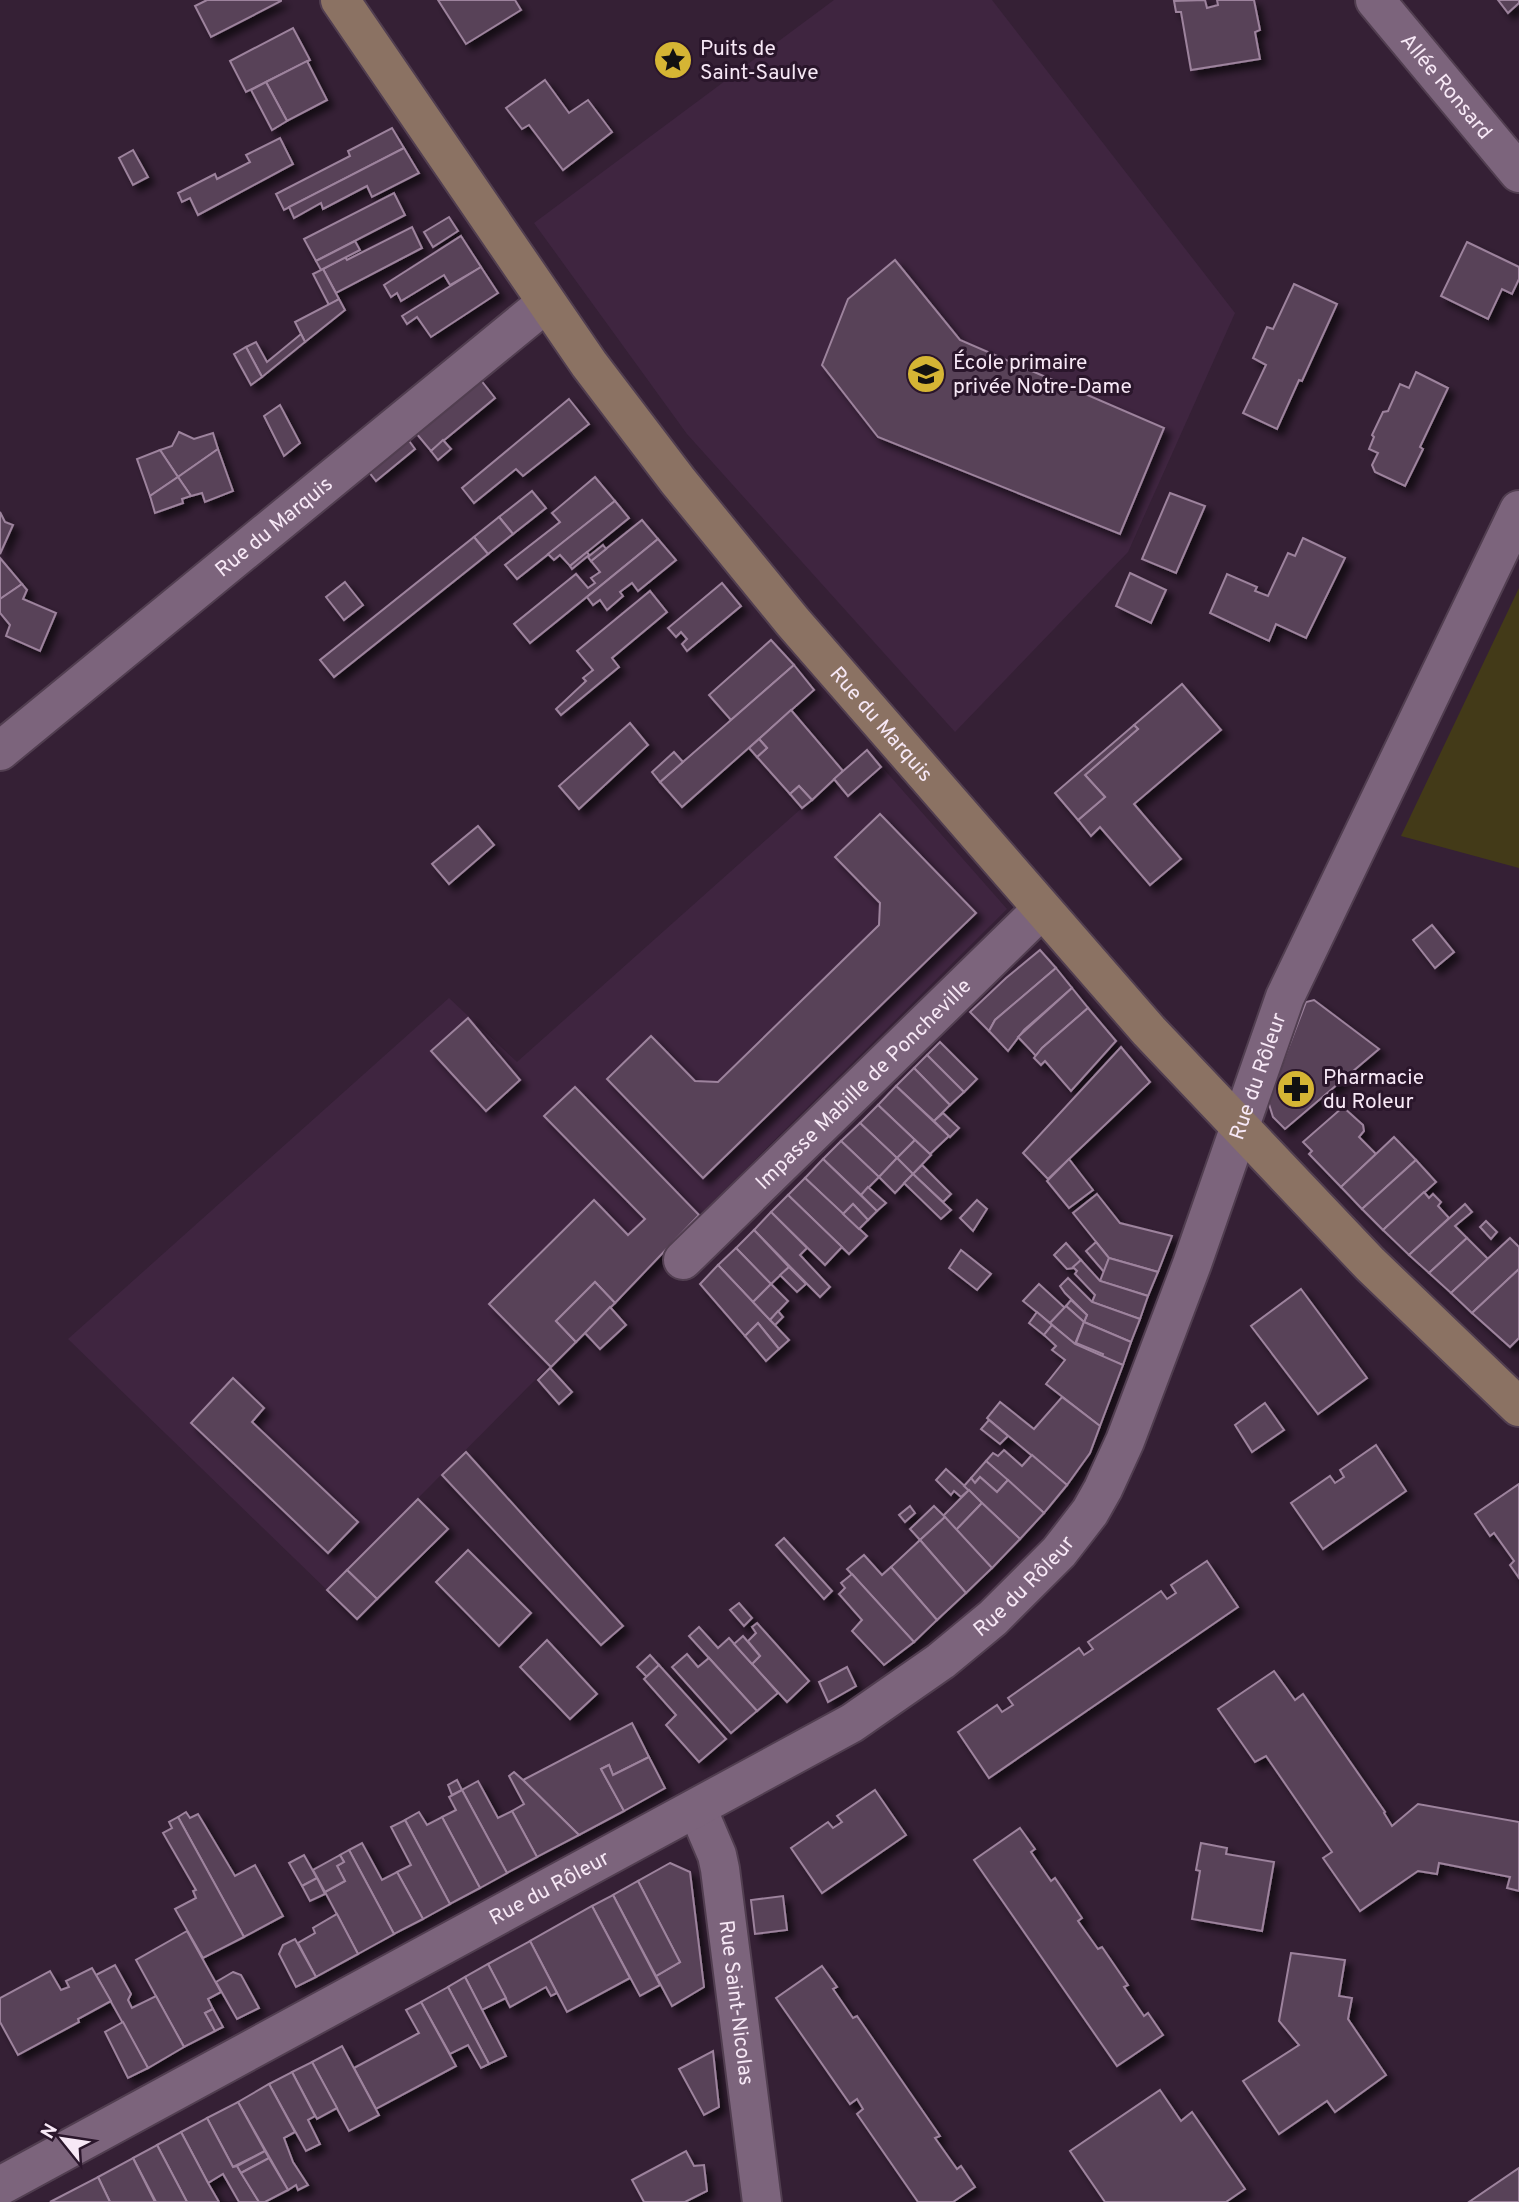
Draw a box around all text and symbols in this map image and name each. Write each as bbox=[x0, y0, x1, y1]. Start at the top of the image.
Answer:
street label: Allée Ronsard bbox=[1393, 28, 1498, 146]
place label: Puits de Saint-Saulve bbox=[700, 36, 818, 87]
place icon: Puits de Saint-Saulve bbox=[652, 39, 694, 81]
place label: École primaire privée Notre-Dame bbox=[953, 349, 1132, 401]
school or university icon: École primaire privée Notre-Dame bbox=[905, 353, 947, 395]
street label: Rue du Marquis bbox=[210, 471, 339, 584]
street label: Rue du Marquis bbox=[823, 662, 938, 788]
street label: Impasse Mabille de Poncheville bbox=[750, 973, 978, 1197]
street label: Rue du Rôleur bbox=[1224, 1009, 1293, 1144]
place label: Pharmacie du Roleur bbox=[1323, 1065, 1424, 1116]
pharmacy icon: Pharmacie du Roleur bbox=[1275, 1068, 1317, 1110]
street label: Rue du Rôleur bbox=[968, 1531, 1082, 1644]
street label: Rue du Rôleur bbox=[485, 1845, 615, 1932]
street label: Rue Saint-Nicolas bbox=[712, 1919, 759, 2087]
north arrow bbox=[28, 2104, 98, 2174]
text: N bbox=[36, 2120, 64, 2143]

